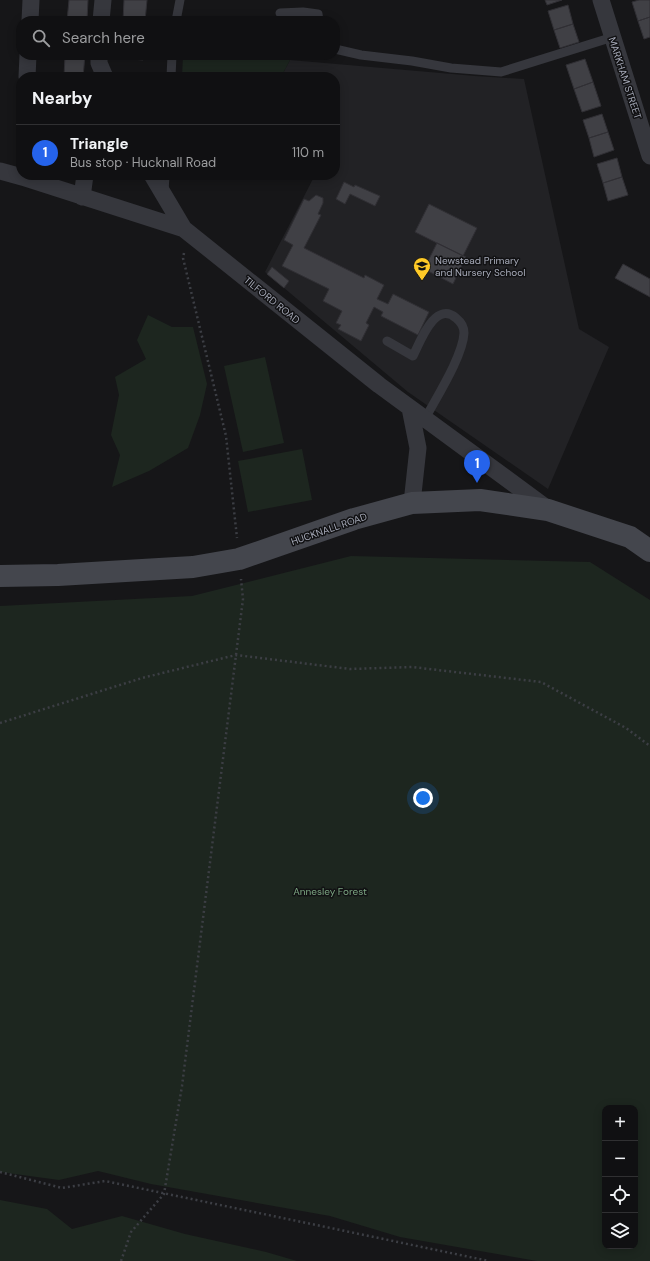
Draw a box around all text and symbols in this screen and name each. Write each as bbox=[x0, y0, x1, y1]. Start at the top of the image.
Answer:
search box bbox=[16, 16, 340, 60]
icon: search bbox=[30, 27, 52, 49]
text: Search here bbox=[62, 28, 145, 48]
street label: MARKHAM STREET bbox=[606, 35, 645, 121]
text: Nearby bbox=[32, 87, 92, 109]
text: Triangle bbox=[70, 134, 129, 154]
text: 1 bbox=[43, 144, 47, 161]
text: 110 m bbox=[292, 144, 324, 161]
text: Bus stop · Hucknall Road bbox=[70, 154, 216, 171]
place label: Newstead Primary and Nursery School bbox=[435, 254, 525, 279]
school or university icon: Newstead Primary and Nursery School bbox=[412, 256, 432, 281]
street label: TILFORD ROAD bbox=[241, 273, 303, 327]
pin: 1 bbox=[464, 450, 490, 483]
street label: HUCKNALL ROAD bbox=[289, 510, 369, 548]
your location bbox=[413, 788, 433, 808]
park label: Annesley Forest bbox=[293, 885, 367, 898]
map controls bbox=[602, 1105, 638, 1249]
button: + bbox=[602, 1105, 638, 1141]
button: − bbox=[602, 1141, 638, 1177]
button: locate bbox=[602, 1177, 638, 1213]
button: layers bbox=[602, 1213, 638, 1249]

